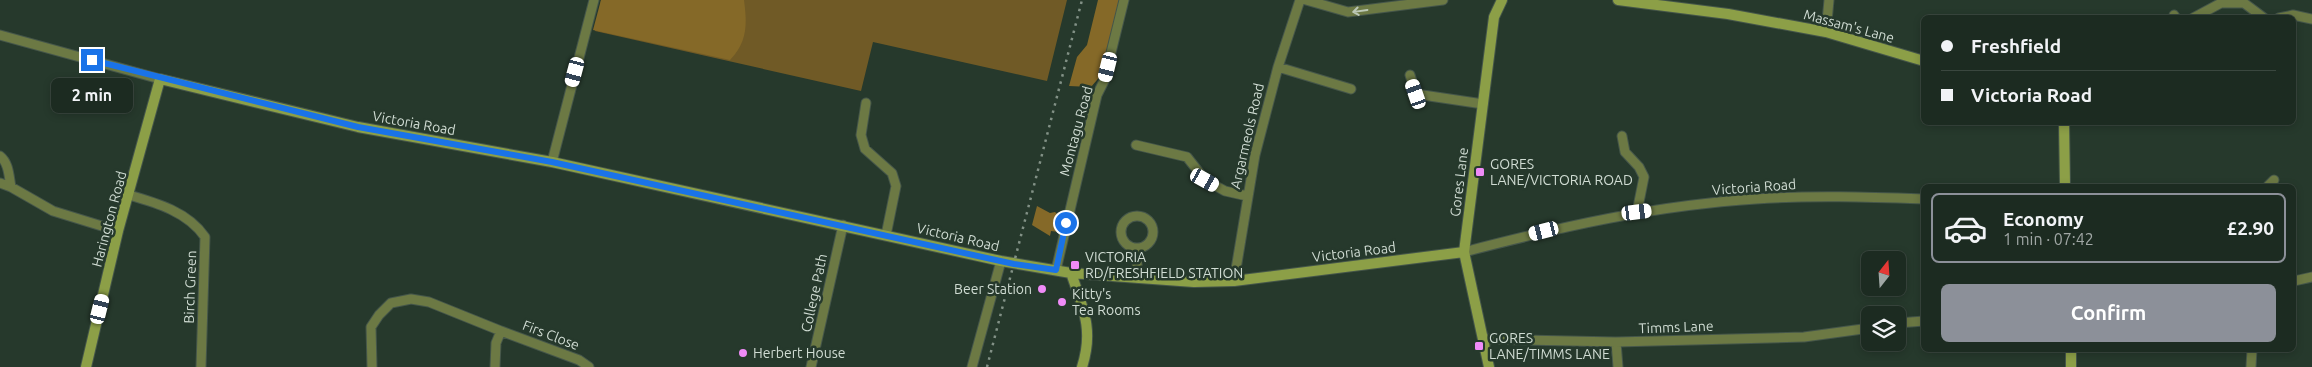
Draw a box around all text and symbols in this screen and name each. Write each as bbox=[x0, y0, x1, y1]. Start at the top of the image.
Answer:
one-way arrow bbox=[1352, 6, 1368, 16]
street label: Massam's Lane bbox=[1802, 6, 1896, 46]
text: Freshfield bbox=[1971, 35, 2061, 57]
route end bbox=[81, 49, 103, 71]
car bbox=[1097, 51, 1118, 83]
car bbox=[563, 56, 586, 88]
car bbox=[1404, 77, 1427, 111]
callout: 2 min bbox=[51, 78, 133, 112]
street label: Argarmeols Road bbox=[1227, 82, 1267, 190]
street label: Montagu Road bbox=[1056, 84, 1096, 178]
text: Victoria Road bbox=[1971, 84, 2092, 106]
text: 2 min bbox=[72, 86, 112, 104]
street label: Victoria Road bbox=[371, 108, 457, 138]
street label: Gores Lane bbox=[1447, 146, 1471, 218]
place label: GORES LANE/VICTORIA ROAD bbox=[1490, 156, 1633, 188]
car bbox=[1188, 166, 1221, 194]
marker: GORES LANE/VICTORIA ROAD bbox=[1474, 166, 1486, 178]
street label: Harington Road bbox=[88, 169, 130, 269]
street label: Victoria Road bbox=[1711, 176, 1797, 198]
car bbox=[1621, 203, 1652, 221]
icon: car bbox=[1943, 206, 1988, 251]
text: Economy bbox=[2003, 208, 2084, 230]
route start bbox=[1055, 212, 1077, 234]
text: £2.90 bbox=[2226, 217, 2274, 239]
street label: Victoria Road bbox=[915, 220, 1001, 254]
car bbox=[1527, 220, 1560, 242]
text: 1 min · 07:42 bbox=[2003, 230, 2094, 248]
street label: Victoria Road bbox=[1311, 239, 1397, 265]
place label: VICTORIA RD/FRESHFIELD STATION bbox=[1085, 249, 1243, 281]
street label: Birch Green bbox=[181, 250, 199, 324]
north arrow bbox=[1861, 251, 1906, 296]
map controls bbox=[1861, 251, 1906, 351]
street label: College Path bbox=[798, 252, 830, 334]
marker: VICTORIA RD/FRESHFIELD STATION bbox=[1069, 259, 1081, 271]
place label: Beer Station bbox=[954, 281, 1032, 297]
marker: Beer Station bbox=[1036, 283, 1048, 295]
button: Confirm bbox=[1941, 284, 2276, 342]
place label: Kitty's Tea Rooms bbox=[1072, 286, 1140, 318]
car bbox=[89, 293, 110, 325]
marker: Kitty's Tea Rooms bbox=[1056, 296, 1068, 308]
button: layers bbox=[1861, 306, 1906, 351]
street label: Firs Close bbox=[520, 317, 582, 353]
street label: Timms Lane bbox=[1638, 318, 1714, 336]
place label: GORES LANE/TIMMS LANE bbox=[1489, 330, 1610, 362]
marker: GORES LANE/TIMMS LANE bbox=[1473, 340, 1485, 352]
place label: Herbert House bbox=[753, 345, 845, 361]
marker: Herbert House bbox=[737, 347, 749, 359]

